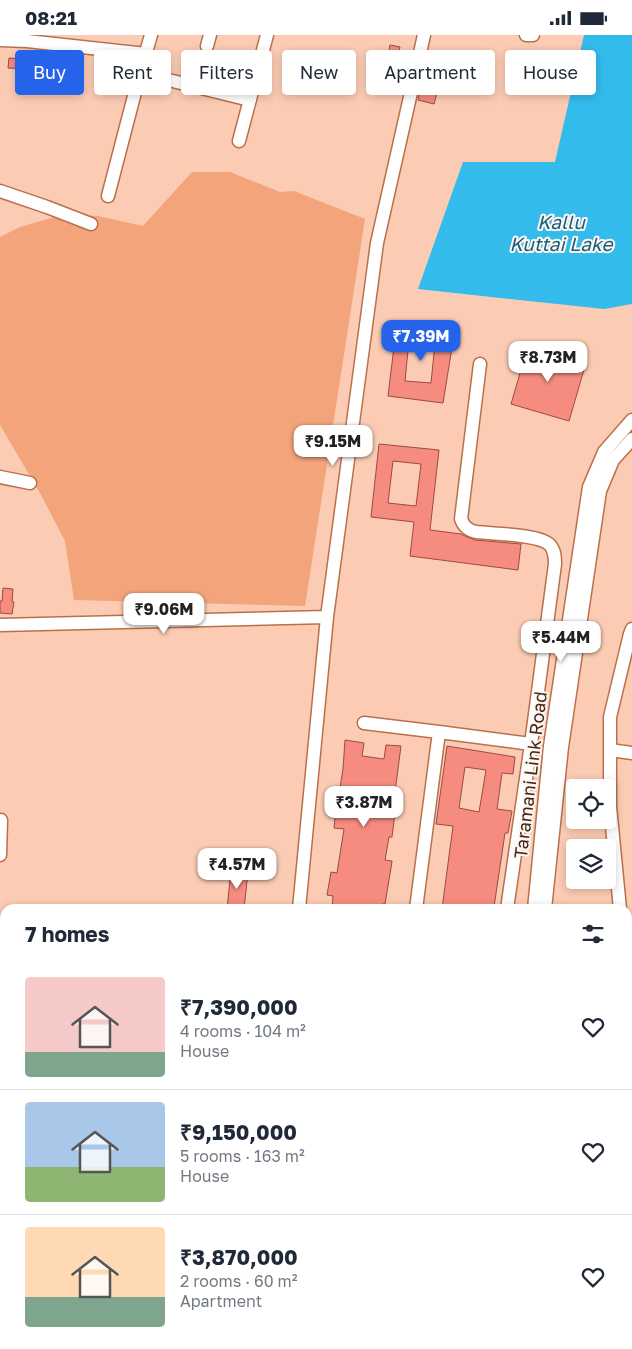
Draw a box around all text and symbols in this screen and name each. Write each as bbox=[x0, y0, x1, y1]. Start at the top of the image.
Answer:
text: 08:21 bbox=[25, 6, 77, 29]
chip: Buy bbox=[15, 50, 84, 95]
chip: Rent bbox=[94, 50, 171, 95]
chip: Filters bbox=[181, 50, 272, 95]
chip: New bbox=[282, 50, 356, 95]
chip: Apartment bbox=[366, 50, 495, 95]
chip: House bbox=[505, 50, 596, 95]
water label: Kallu Kuttai Lake bbox=[510, 210, 614, 255]
pin: ₹7.39M bbox=[380, 319, 462, 362]
text: ₹7.39M bbox=[392, 326, 450, 346]
pin: ₹8.73M bbox=[507, 341, 589, 383]
text: ₹8.73M bbox=[519, 347, 577, 367]
pin: ₹9.15M bbox=[292, 425, 374, 467]
text: ₹9.15M bbox=[305, 431, 361, 451]
pin: ₹9.06M bbox=[123, 593, 205, 635]
text: ₹9.06M bbox=[134, 599, 194, 619]
pin: ₹5.44M bbox=[520, 621, 602, 663]
text: ₹5.44M bbox=[532, 627, 590, 647]
street label: Taramani Link Road bbox=[509, 690, 551, 860]
map controls bbox=[566, 779, 616, 889]
button: locate bbox=[566, 779, 616, 829]
pin: ₹3.87M bbox=[323, 785, 405, 828]
text: ₹3.87M bbox=[335, 792, 393, 812]
button: layers bbox=[566, 839, 616, 889]
pin: ₹4.57M bbox=[196, 847, 278, 890]
text: ₹4.57M bbox=[209, 854, 266, 874]
icon: filters bbox=[579, 920, 607, 948]
text: 7 homes bbox=[25, 921, 110, 947]
text: ₹7,390,000 bbox=[180, 994, 298, 1020]
icon: home bbox=[65, 997, 125, 1057]
icon: heart bbox=[579, 1013, 607, 1041]
text: 4 rooms · 104 m² bbox=[180, 1021, 306, 1041]
text: House bbox=[180, 1041, 229, 1061]
text: ₹9,150,000 bbox=[180, 1119, 297, 1145]
icon: home bbox=[65, 1122, 125, 1182]
icon: heart bbox=[579, 1138, 607, 1166]
text: 5 rooms · 163 m² bbox=[180, 1146, 305, 1166]
text: House bbox=[180, 1166, 229, 1186]
text: ₹3,870,000 bbox=[180, 1244, 298, 1270]
icon: home bbox=[65, 1247, 125, 1307]
icon: heart bbox=[579, 1263, 607, 1291]
text: 2 rooms · 60 m² bbox=[180, 1271, 298, 1291]
text: Apartment bbox=[180, 1291, 262, 1311]

